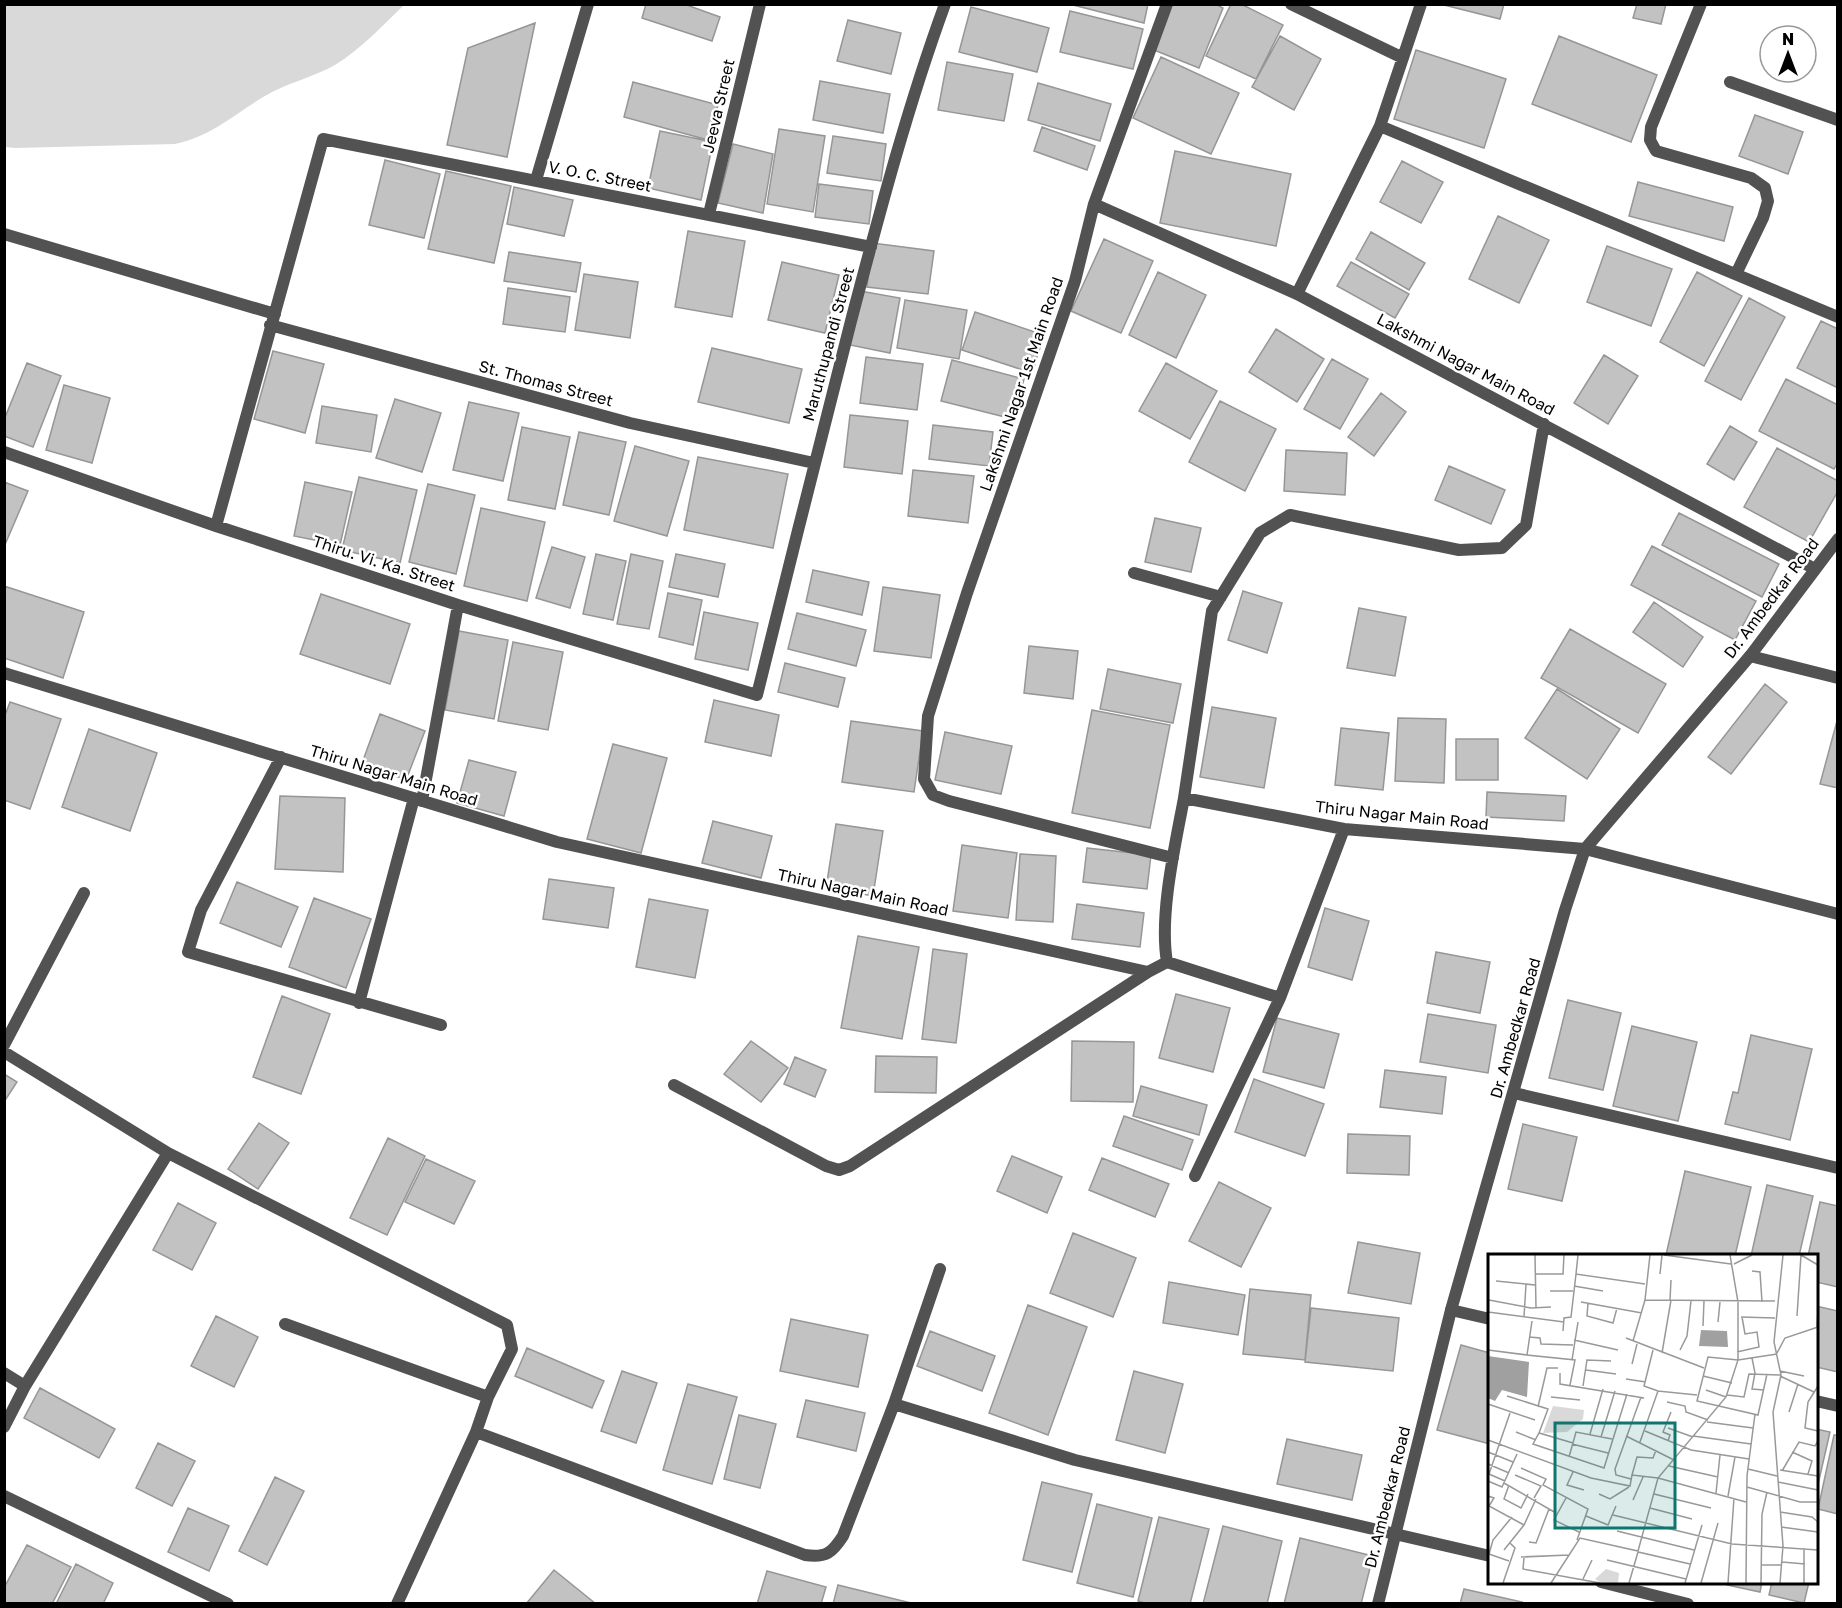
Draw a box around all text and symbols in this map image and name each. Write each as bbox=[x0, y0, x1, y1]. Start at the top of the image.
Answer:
north arrow bbox=[1758, 24, 1818, 84]
text: N bbox=[1782, 29, 1794, 49]
street label: Jeeva Street bbox=[697, 57, 739, 155]
street label: V. O. C. Street bbox=[547, 156, 653, 196]
street label: Maruthupandi Street bbox=[798, 265, 858, 423]
street label: Lakshmi Nagar 1st Main Road bbox=[975, 274, 1067, 494]
street label: Lakshmi Nagar Main Road bbox=[1374, 309, 1558, 419]
street label: St. Thomas Street bbox=[477, 355, 615, 411]
street label: Thiru. Vi. Ka. Street bbox=[310, 531, 458, 595]
street label: Dr. Ambedkar Road bbox=[1719, 534, 1823, 662]
street label: Thiru Nagar Main Road bbox=[308, 740, 480, 810]
street label: Thiru Nagar Main Road bbox=[1314, 796, 1490, 834]
street label: Thiru Nagar Main Road bbox=[776, 864, 950, 920]
street label: Dr. Ambedkar Road bbox=[1485, 955, 1545, 1101]
inset map bbox=[1488, 1254, 1818, 1584]
street label: Dr. Ambedkar Road bbox=[1360, 1424, 1414, 1570]

